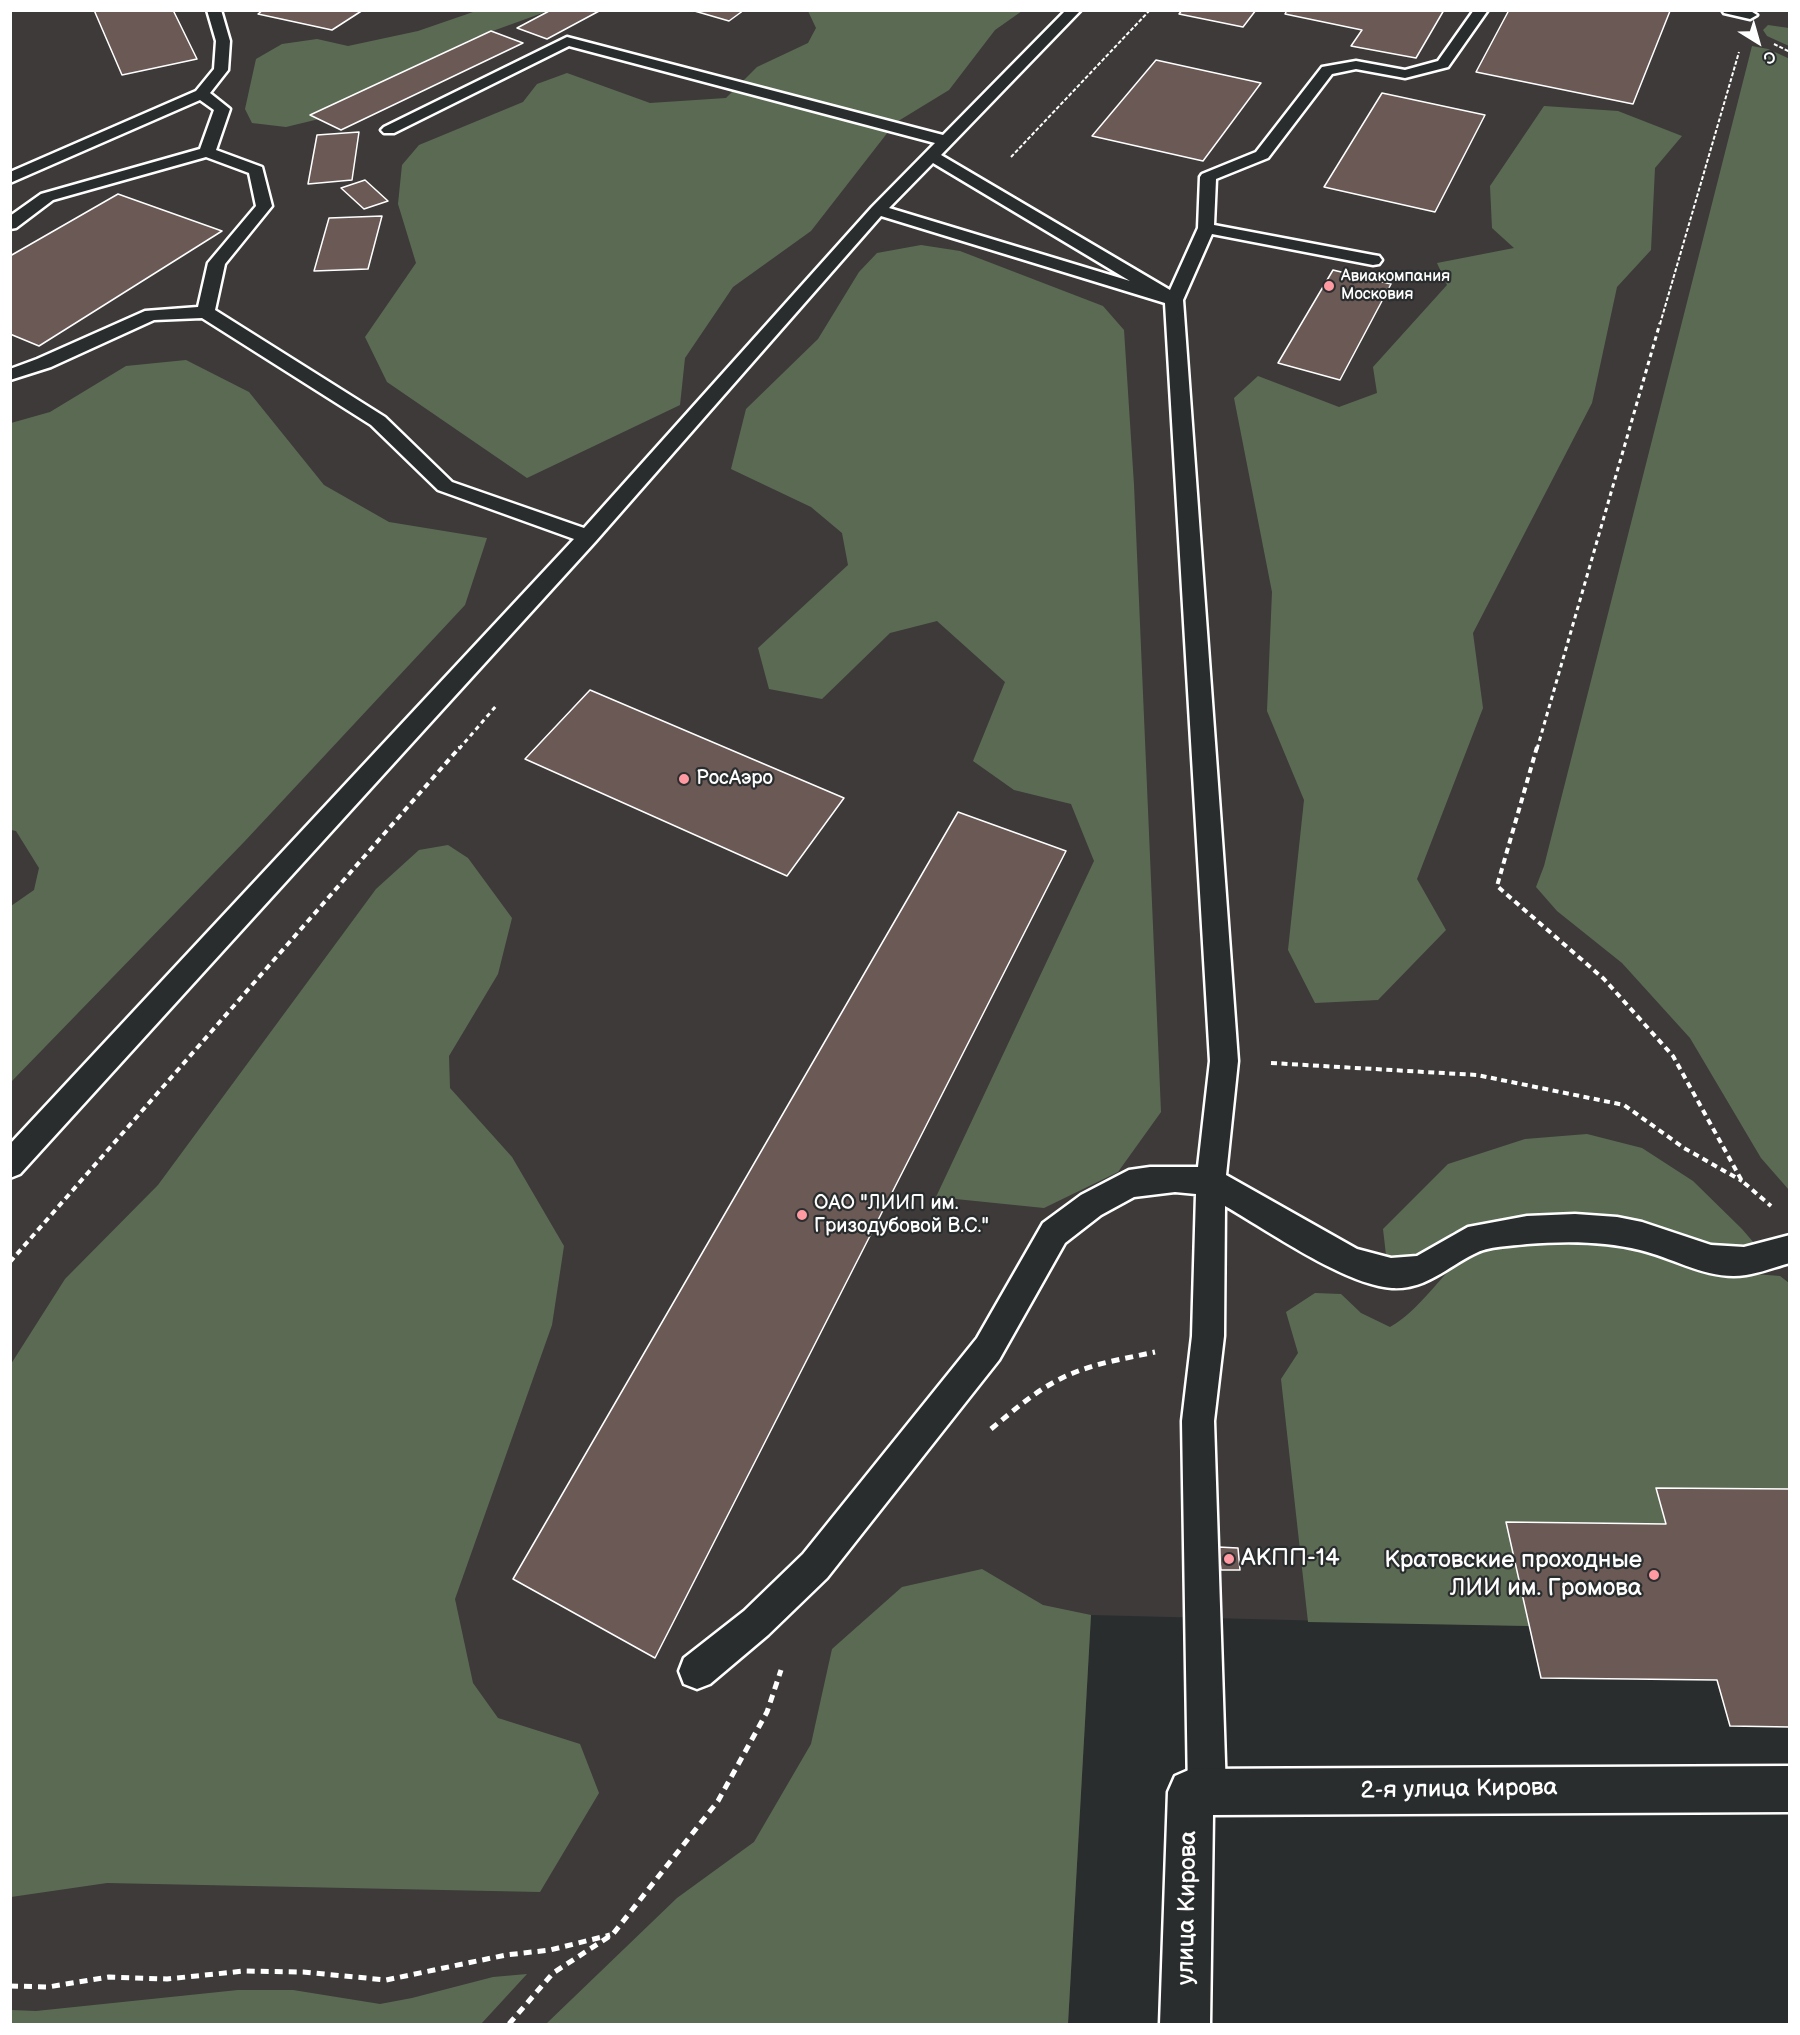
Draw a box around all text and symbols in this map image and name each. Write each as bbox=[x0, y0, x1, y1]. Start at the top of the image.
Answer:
north arrow bbox=[1728, 12, 1788, 72]
text: С bbox=[1759, 46, 1779, 68]
place label: Авиакомпания Московия bbox=[1341, 267, 1450, 305]
marker: Авиакомпания Московия bbox=[1322, 279, 1336, 293]
place label: РосАэро bbox=[696, 767, 773, 791]
marker: РосАэро bbox=[677, 772, 691, 786]
place label: ОАО "ЛИИП им. Гризодубовой В.С." bbox=[814, 1192, 989, 1239]
marker: ОАО "ЛИИП им. Гризодубовой В.С." bbox=[795, 1208, 809, 1222]
place label: АКПП-14 bbox=[1241, 1545, 1340, 1573]
place label: Кратовские проходные ЛИИ им. Громова bbox=[1384, 1547, 1642, 1603]
marker: АКПП-14 bbox=[1222, 1552, 1236, 1566]
marker: Кратовские проходные ЛИИ им. Громова bbox=[1647, 1568, 1661, 1582]
street label: 2-я улица Кирова bbox=[1360, 1774, 1558, 1806]
street label: улица Кирова bbox=[1172, 1830, 1204, 1986]

